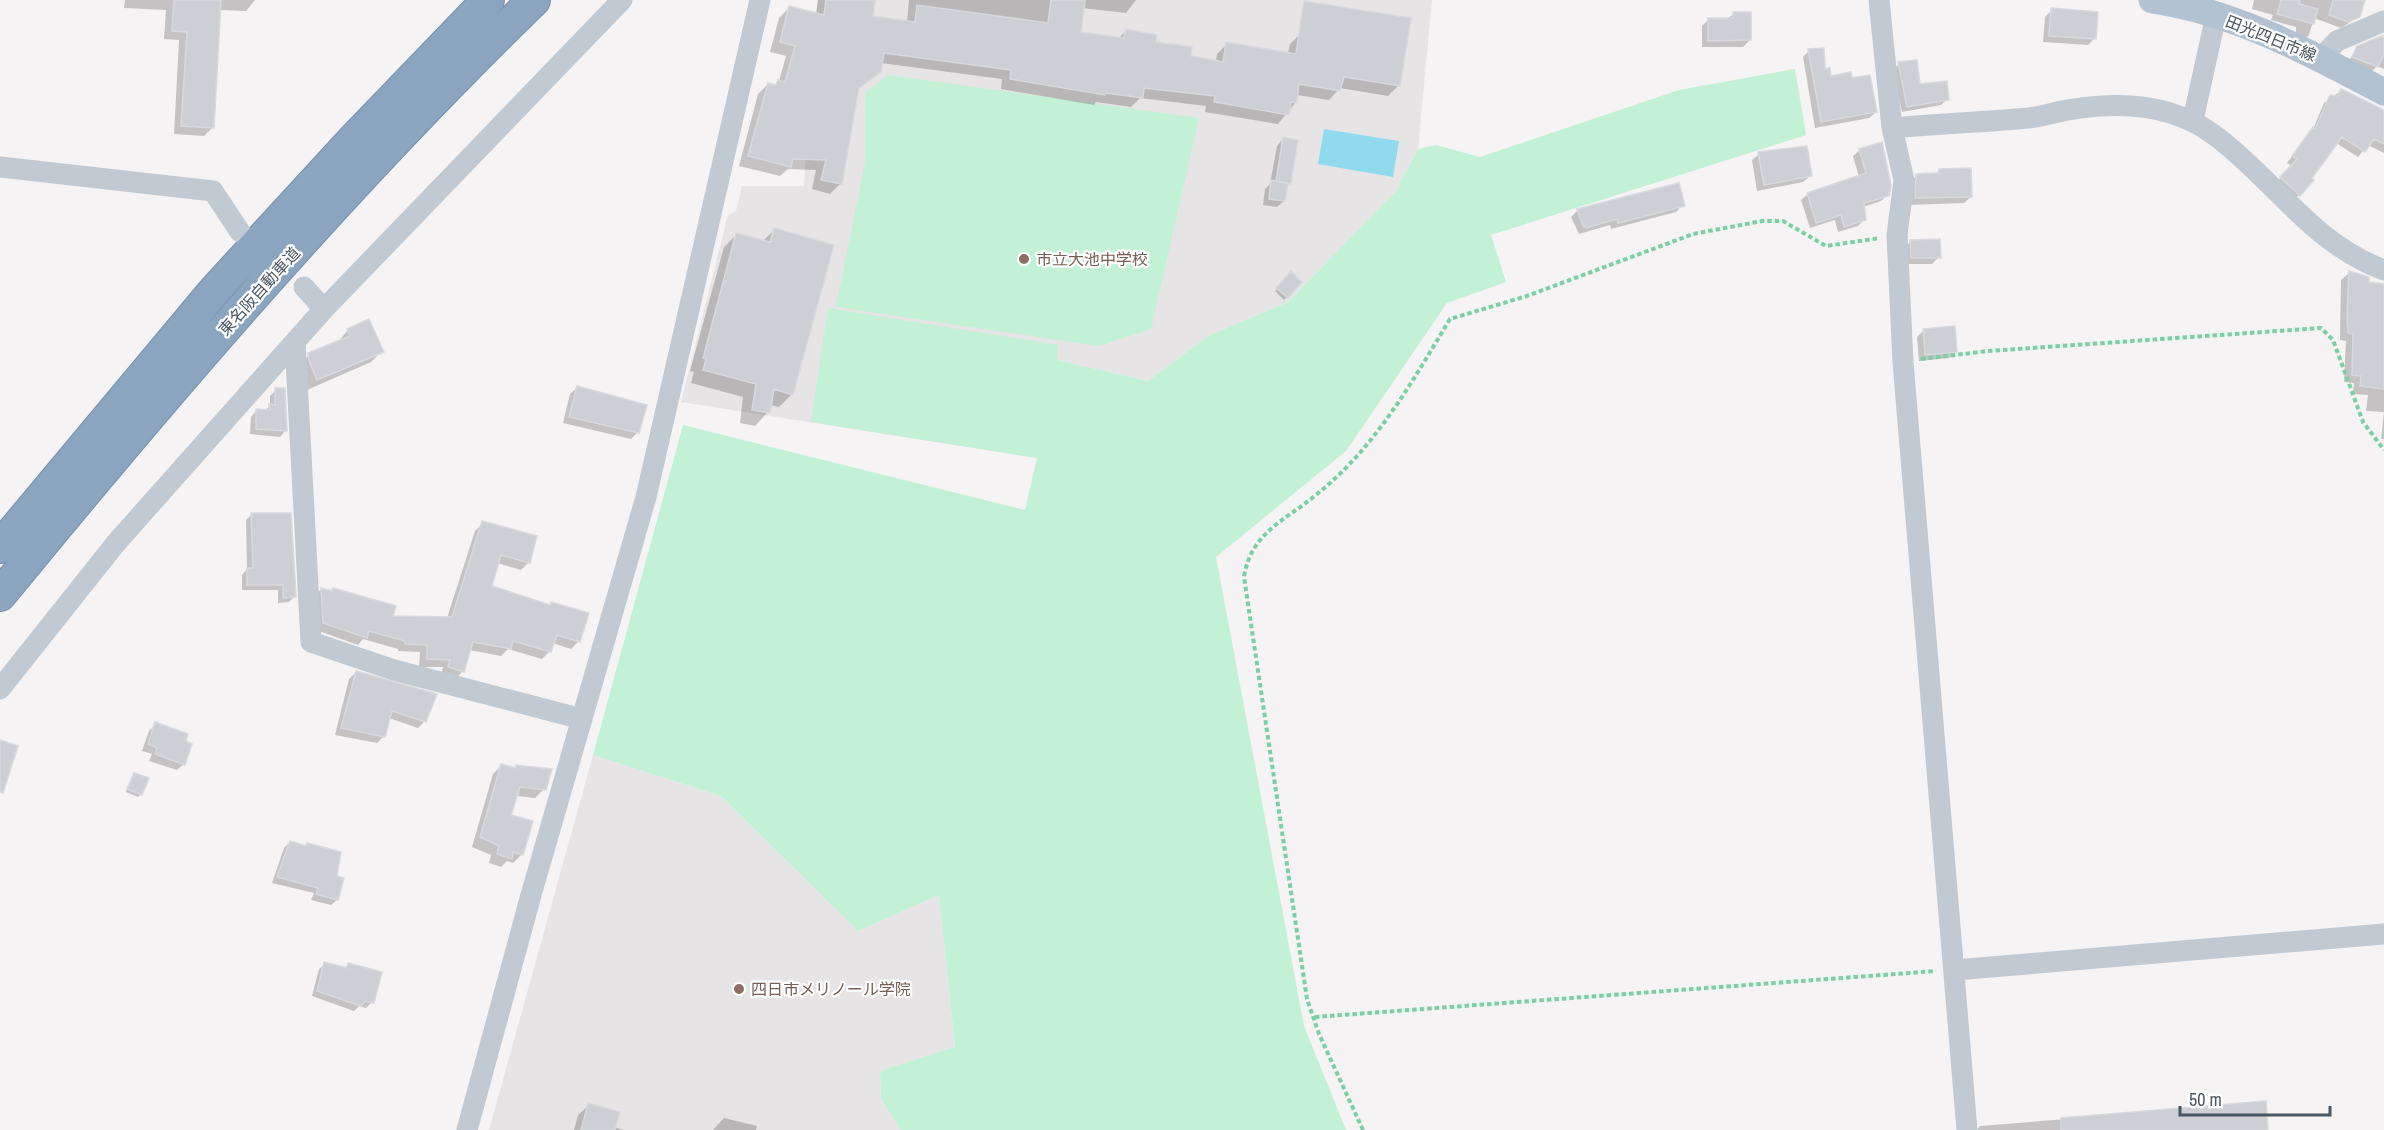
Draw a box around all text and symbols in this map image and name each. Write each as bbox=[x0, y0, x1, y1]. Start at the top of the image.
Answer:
street label: 田光四日市線 bbox=[2222, 10, 2320, 66]
street label: 東名阪自動車道 bbox=[213, 242, 305, 340]
place label: 市立大池中学校 bbox=[1036, 248, 1148, 270]
marker: 市立大池中学校 bbox=[1017, 252, 1031, 266]
place label: 四日市メリノール学院 bbox=[751, 978, 911, 1000]
marker: 四日市メリノール学院 bbox=[732, 982, 746, 996]
scale bar bbox=[2180, 1079, 2330, 1117]
text: 50 m bbox=[2189, 1087, 2222, 1112]

